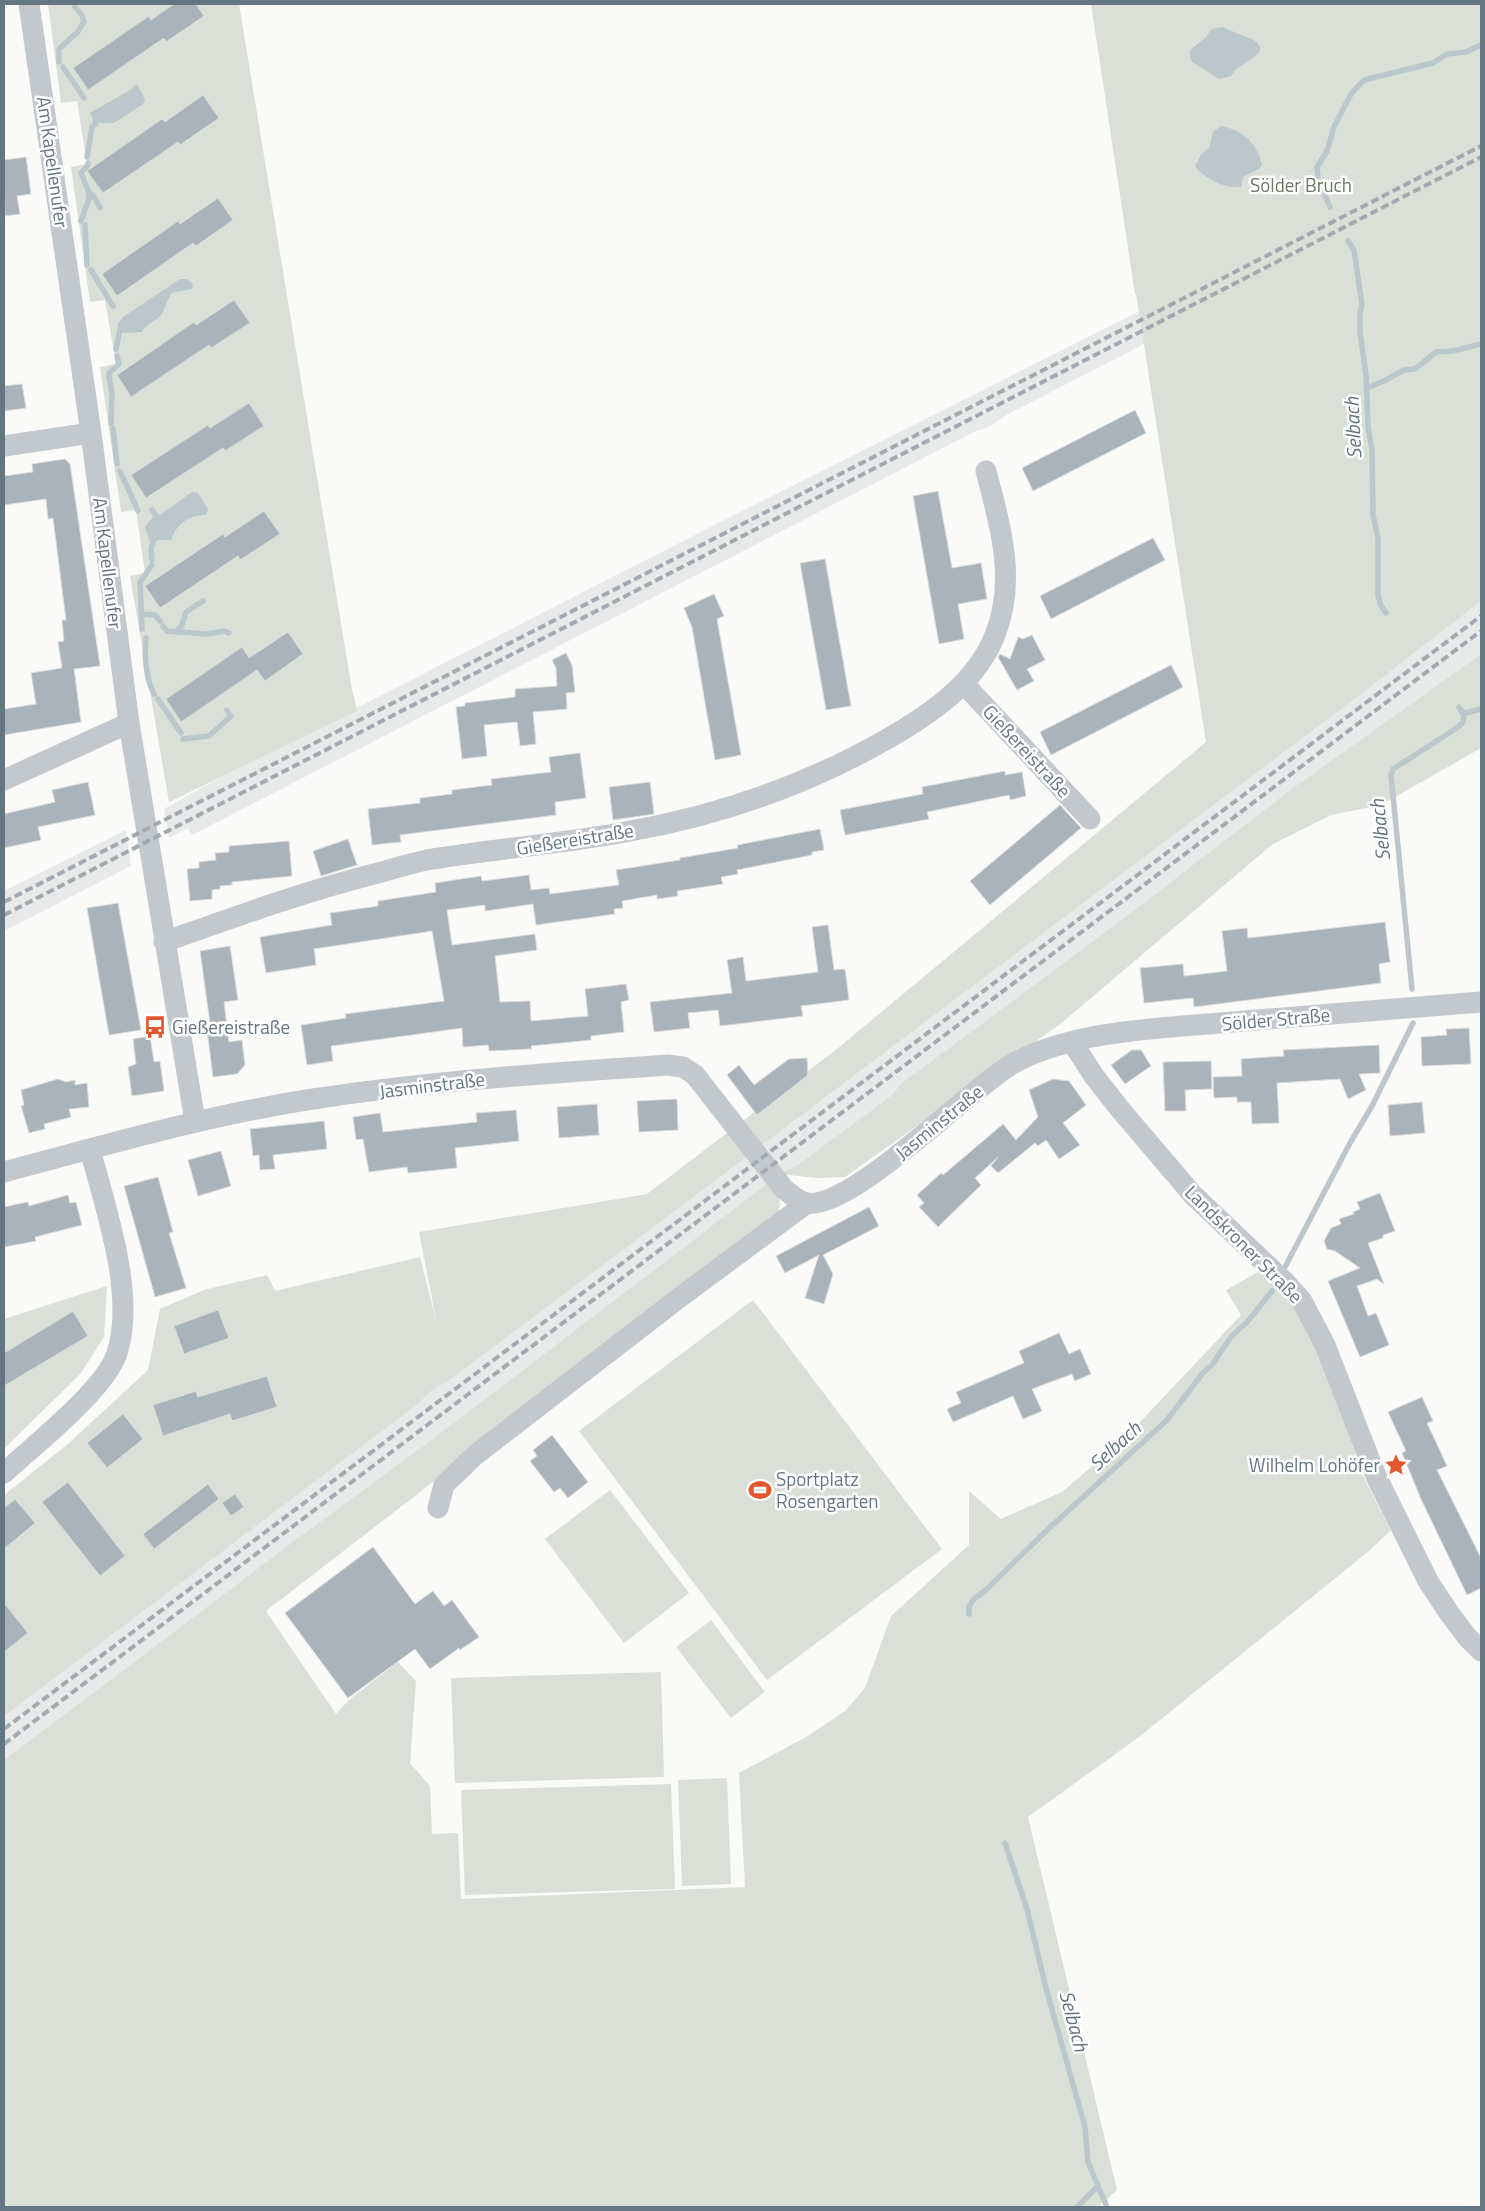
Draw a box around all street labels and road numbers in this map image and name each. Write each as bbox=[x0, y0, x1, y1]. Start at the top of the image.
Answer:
street label: Am Kapellenufer bbox=[30, 94, 77, 230]
street label: Am Kapellenufer bbox=[86, 496, 131, 631]
street label: Gießereistraße bbox=[976, 698, 1078, 804]
street label: Gießereistraße bbox=[514, 815, 636, 862]
street label: Sölder Straße bbox=[1221, 999, 1331, 1038]
street label: Jasminstraße bbox=[377, 1064, 486, 1105]
street label: Jasminstraße bbox=[888, 1077, 989, 1166]
street label: Landskroner Straße bbox=[1179, 1178, 1310, 1309]

